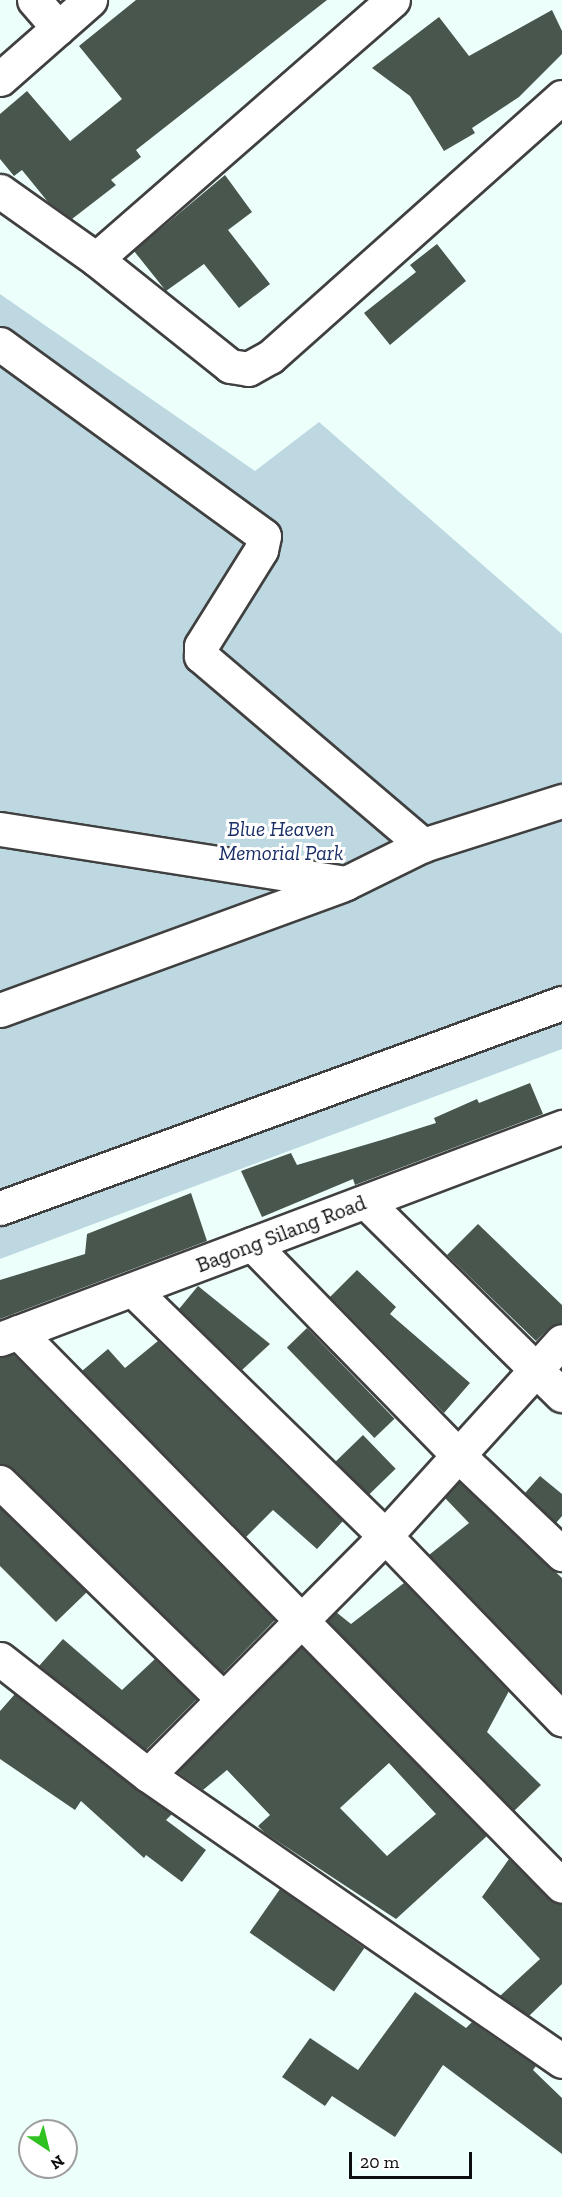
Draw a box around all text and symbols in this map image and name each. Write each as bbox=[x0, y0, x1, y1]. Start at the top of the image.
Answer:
park label: Blue Heaven Memorial Park bbox=[219, 816, 343, 866]
street label: Bagong Silang Road bbox=[193, 1190, 369, 1278]
north arrow bbox=[18, 2119, 78, 2179]
scale bar bbox=[352, 2140, 475, 2178]
text: N bbox=[47, 2151, 68, 2174]
text: 20 m bbox=[360, 2151, 399, 2173]

